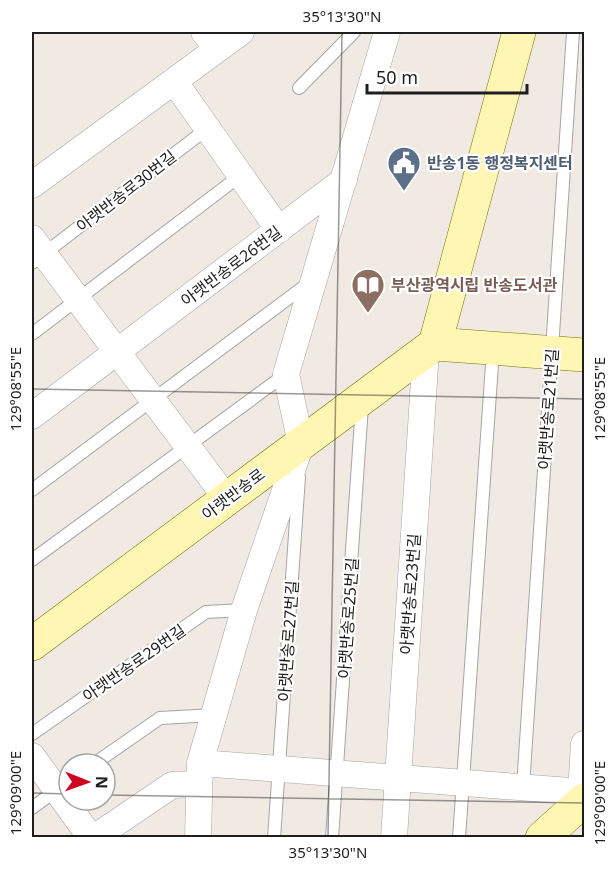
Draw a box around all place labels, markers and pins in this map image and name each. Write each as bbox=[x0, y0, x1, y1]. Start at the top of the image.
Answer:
public building icon: 반송1동 행정복지센터 bbox=[386, 145, 422, 192]
place label: 반송1동 행정복지센터 bbox=[427, 152, 573, 174]
library icon: 부산광역시립 반송도서관 bbox=[350, 267, 386, 314]
place label: 부산광역시립 반송도서관 bbox=[391, 274, 557, 296]

